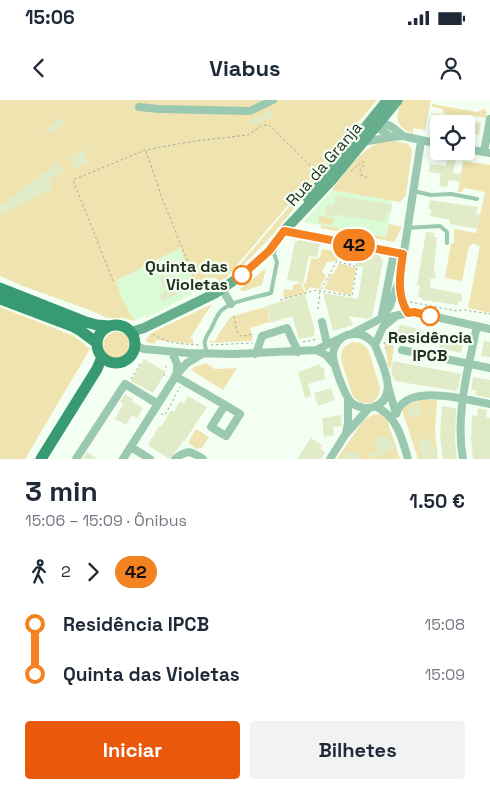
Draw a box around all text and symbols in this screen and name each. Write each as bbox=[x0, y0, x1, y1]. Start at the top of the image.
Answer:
text: 15:06 bbox=[25, 5, 75, 30]
icon: back bbox=[25, 54, 53, 82]
text: Viabus bbox=[209, 54, 281, 82]
icon: person bbox=[437, 54, 465, 82]
map controls bbox=[430, 115, 475, 160]
button: locate bbox=[430, 115, 475, 160]
street label: Rua da Granja bbox=[282, 117, 366, 211]
line badge: 42 bbox=[332, 229, 376, 261]
text: 42 bbox=[343, 233, 365, 256]
place label: Quinta das Violetas bbox=[145, 256, 228, 295]
marker: Quinta das Violetas bbox=[232, 265, 252, 285]
marker: Residência IPCB bbox=[420, 306, 440, 326]
place label: Residência IPCB bbox=[388, 327, 472, 366]
text: 3 min bbox=[25, 473, 98, 509]
text: 1.50 € bbox=[409, 489, 465, 514]
text: 15:06 – 15:09 · Ônibus bbox=[25, 510, 187, 531]
icon: walk bbox=[25, 558, 53, 586]
icon: forward bbox=[79, 558, 107, 586]
text: 42 bbox=[125, 560, 147, 583]
text: 2 bbox=[61, 561, 71, 582]
text: Residência IPCB bbox=[63, 612, 209, 637]
text: 15:08 bbox=[424, 614, 465, 635]
text: Quinta das Violetas bbox=[63, 662, 240, 687]
text: 15:09 bbox=[425, 664, 465, 685]
button: Iniciar bbox=[25, 721, 240, 779]
button: Bilhetes bbox=[250, 721, 465, 779]

